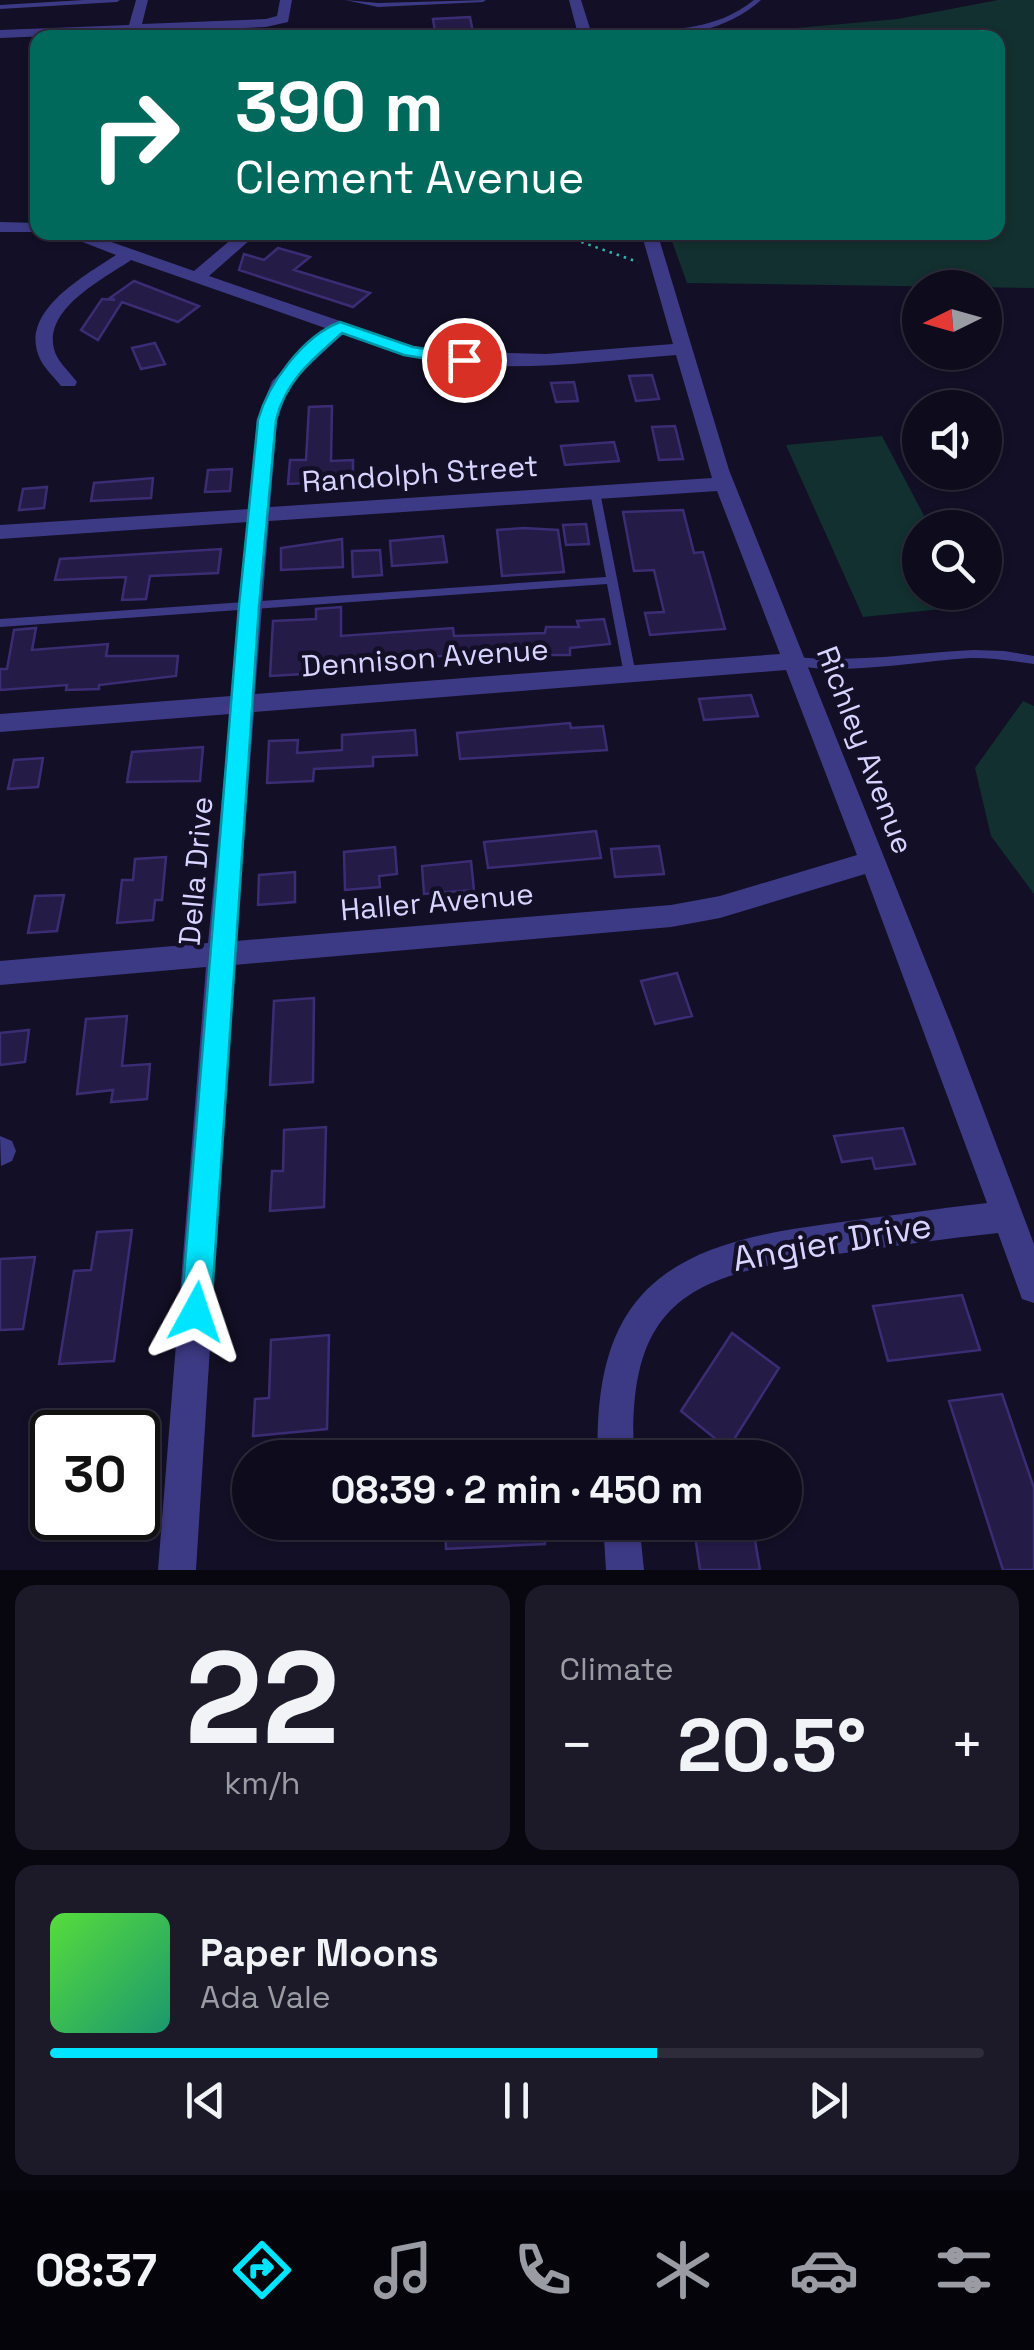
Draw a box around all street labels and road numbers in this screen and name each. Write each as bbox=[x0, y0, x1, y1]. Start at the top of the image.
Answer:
street label: Randolph Street bbox=[300, 446, 539, 501]
street label: Dennison Avenue bbox=[300, 629, 550, 686]
street label: Richley Avenue bbox=[808, 640, 923, 859]
street label: Della Drive bbox=[170, 795, 221, 947]
street label: Haller Avenue bbox=[339, 874, 535, 929]
street label: Angier Drive bbox=[729, 1203, 935, 1281]

